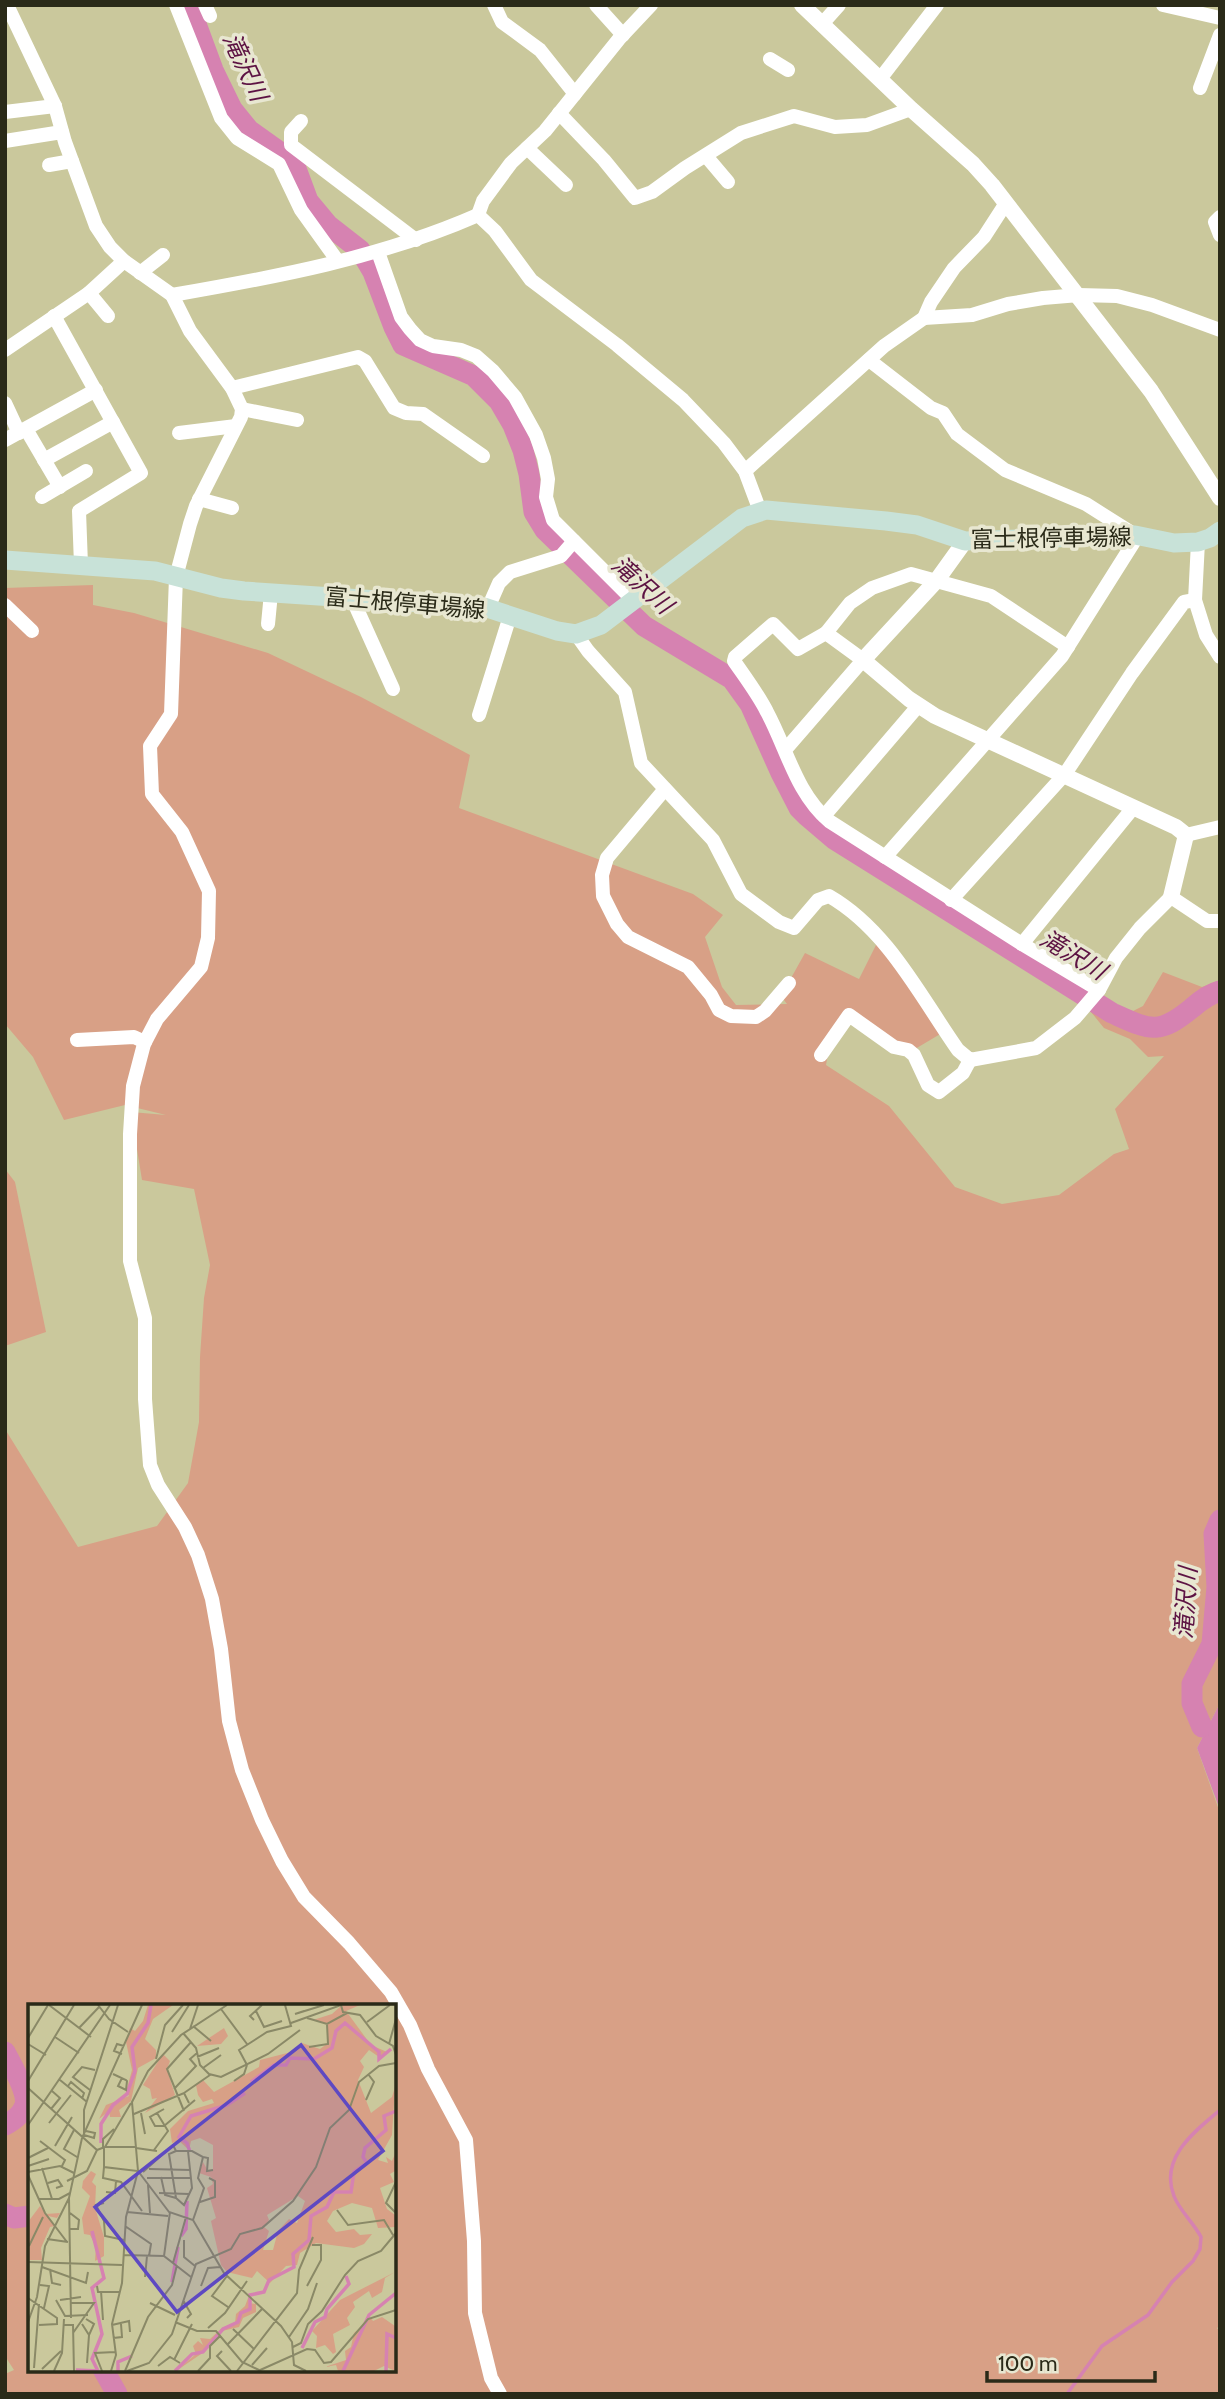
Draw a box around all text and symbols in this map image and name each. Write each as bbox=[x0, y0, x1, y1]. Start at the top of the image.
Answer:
water label: 滝沢川 bbox=[217, 28, 275, 108]
street label: 富士根停車場線 bbox=[970, 523, 1132, 553]
water label: 滝沢川 bbox=[606, 550, 681, 622]
street label: 富士根停車場線 bbox=[324, 582, 486, 624]
water label: 滝沢川 bbox=[1035, 924, 1114, 987]
water label: 滝沢川 bbox=[1169, 1563, 1203, 1640]
inset map bbox=[28, 2004, 396, 2371]
scale bar bbox=[987, 2340, 1155, 2384]
text: 100 m bbox=[998, 2351, 1057, 2376]

